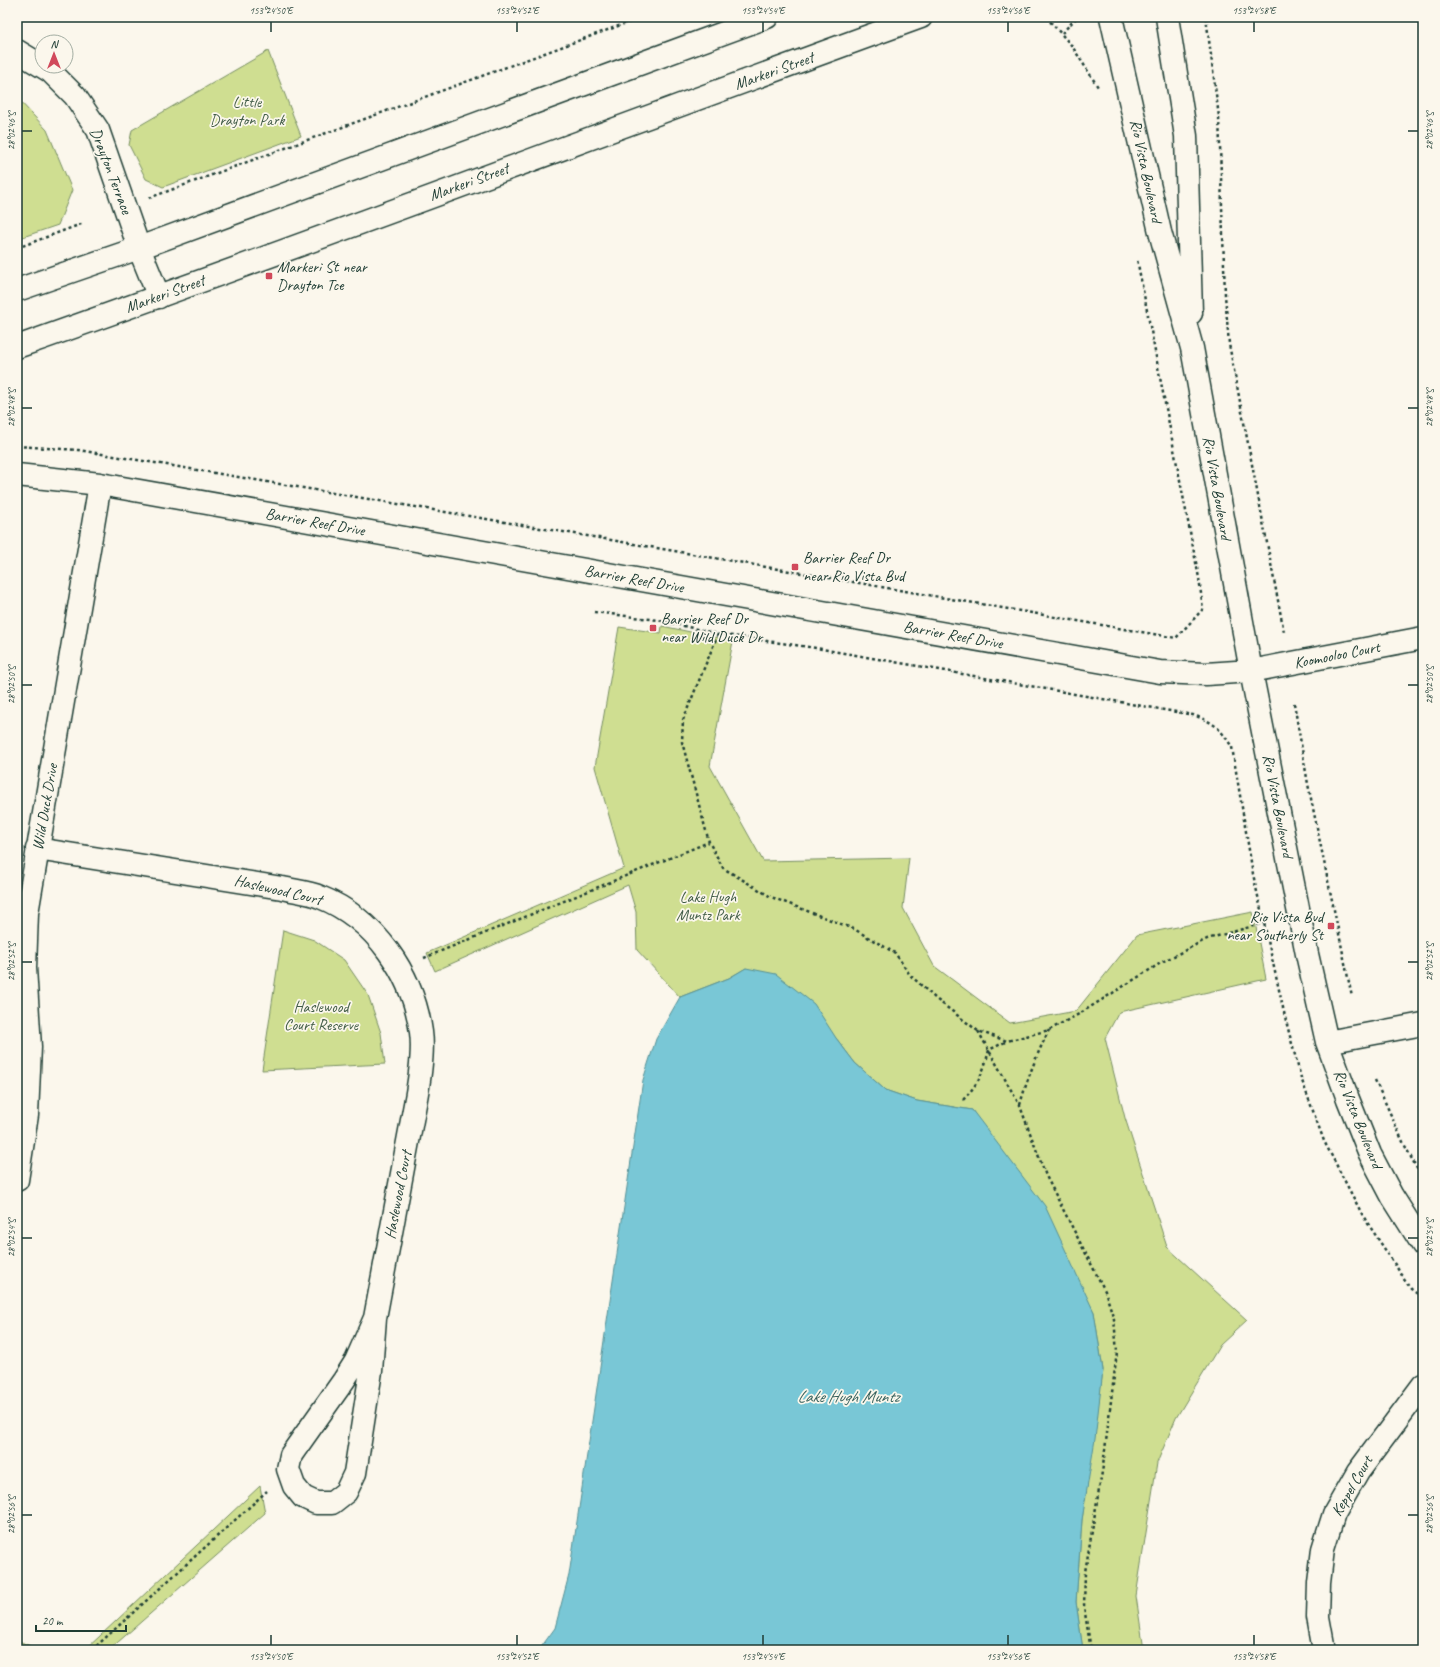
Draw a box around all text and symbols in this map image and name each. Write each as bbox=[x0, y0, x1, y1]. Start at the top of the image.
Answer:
text: 153°24'50"E bbox=[249, 4, 294, 17]
text: 153°24'52"E bbox=[495, 4, 540, 17]
text: 153°24'54"E bbox=[741, 4, 786, 17]
text: 153°24'56"E bbox=[986, 4, 1031, 17]
text: 153°24'58"E bbox=[1232, 4, 1277, 17]
north arrow bbox=[34, 34, 74, 74]
text: N bbox=[51, 37, 60, 51]
street label: Markeri Street bbox=[732, 47, 819, 95]
park label: Little Drayton Park bbox=[210, 92, 285, 130]
text: 28°02'46"S bbox=[5, 110, 18, 150]
text: 28°02'46"S bbox=[1423, 110, 1436, 150]
street label: Rio Vista Boulevard bbox=[1125, 118, 1167, 227]
street label: Drayton Terrace bbox=[85, 125, 137, 219]
street label: Markeri Street bbox=[427, 158, 514, 206]
place label: Markeri St near Drayton Tce bbox=[277, 257, 368, 295]
street label: Markeri Street bbox=[123, 270, 210, 318]
marker: Markeri St near Drayton Tce bbox=[264, 271, 274, 281]
text: 28°02'48"S bbox=[5, 387, 18, 427]
text: 28°02'48"S bbox=[1423, 387, 1436, 427]
street label: Rio Vista Boulevard bbox=[1198, 435, 1236, 544]
street label: Barrier Reef Drive bbox=[264, 503, 368, 541]
place label: Barrier Reef Dr near Rio Vista Bvd bbox=[803, 548, 907, 586]
street label: Barrier Reef Drive bbox=[583, 560, 687, 598]
marker: Barrier Reef Dr near Rio Vista Bvd bbox=[790, 562, 800, 572]
place label: Barrier Reef Dr near Wild Duck Dr bbox=[661, 609, 765, 647]
street label: Barrier Reef Drive bbox=[902, 616, 1006, 654]
marker: Barrier Reef Dr near Wild Duck Dr bbox=[648, 623, 658, 633]
street label: Koomooloo Court bbox=[1292, 637, 1383, 673]
text: 28°02'50"S bbox=[5, 664, 18, 704]
text: 28°02'50"S bbox=[1423, 664, 1436, 704]
street label: Rio Vista Boulevard bbox=[1258, 753, 1298, 862]
street label: Wild Duck Drive bbox=[28, 761, 63, 852]
street label: Haslewood Court bbox=[232, 870, 326, 910]
park label: Lake Hugh Muntz Park bbox=[676, 887, 741, 925]
place label: Rio Vista Bvd near Southerly St bbox=[1226, 907, 1326, 945]
marker: Rio Vista Bvd near Southerly St bbox=[1326, 921, 1336, 931]
text: 28°02'52"S bbox=[5, 941, 18, 981]
text: 28°02'52"S bbox=[1423, 941, 1436, 981]
park label: Haslewood Court Reserve bbox=[284, 997, 360, 1035]
street label: Rio Vista Boulevard bbox=[1329, 1067, 1388, 1174]
street label: Haslewood Court bbox=[380, 1147, 417, 1241]
text: 28°02'54"S bbox=[5, 1217, 18, 1257]
text: 28°02'54"S bbox=[1423, 1217, 1436, 1257]
water label: Lake Hugh Muntz bbox=[797, 1386, 901, 1407]
street label: Keppel Court bbox=[1327, 1451, 1378, 1520]
text: 28°02'56"S bbox=[5, 1494, 18, 1534]
text: 28°02'56"S bbox=[1423, 1494, 1436, 1534]
scale bar bbox=[36, 1607, 126, 1633]
text: 20 m bbox=[42, 1613, 64, 1629]
text: 153°24'50"E bbox=[249, 1650, 294, 1663]
text: 153°24'52"E bbox=[495, 1650, 540, 1663]
text: 153°24'54"E bbox=[741, 1650, 786, 1663]
text: 153°24'56"E bbox=[986, 1650, 1031, 1663]
text: 153°24'58"E bbox=[1232, 1650, 1277, 1663]

